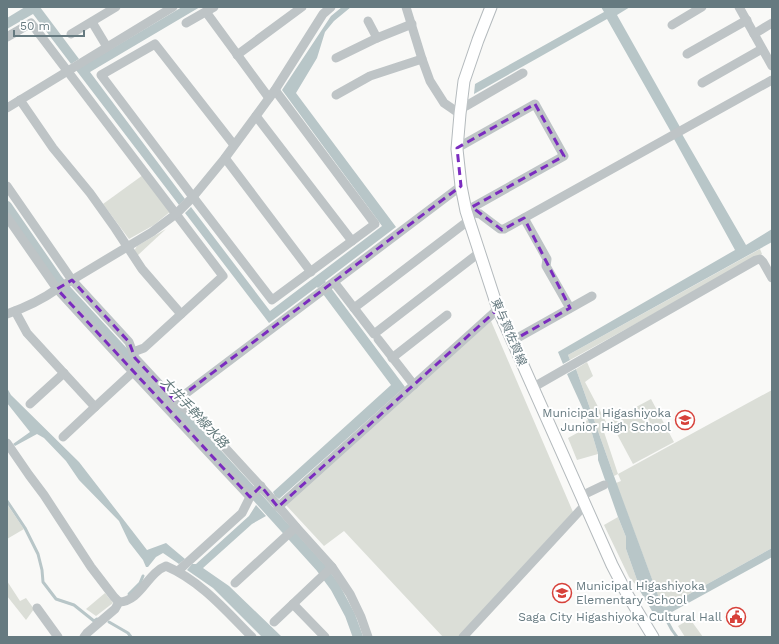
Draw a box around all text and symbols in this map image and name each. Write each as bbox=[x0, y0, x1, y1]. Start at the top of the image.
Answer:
scale bar bbox=[14, 12, 84, 38]
text: 50 m bbox=[20, 19, 50, 33]
street label: 東与賀佐賀線 bbox=[488, 296, 530, 368]
water label: 大井手幹線水路 bbox=[158, 374, 232, 451]
place label: Municipal Higashiyoka Junior High School bbox=[542, 406, 671, 434]
school or university icon: Municipal Higashiyoka Junior High School bbox=[674, 409, 696, 431]
place label: Municipal Higashiyoka Elementary School bbox=[576, 579, 705, 607]
school or university icon: Municipal Higashiyoka Elementary School bbox=[551, 582, 573, 604]
public building icon: Saga City Higashiyoka Cultural Hall bbox=[725, 606, 747, 628]
place label: Saga City Higashiyoka Cultural Hall bbox=[518, 610, 722, 624]

